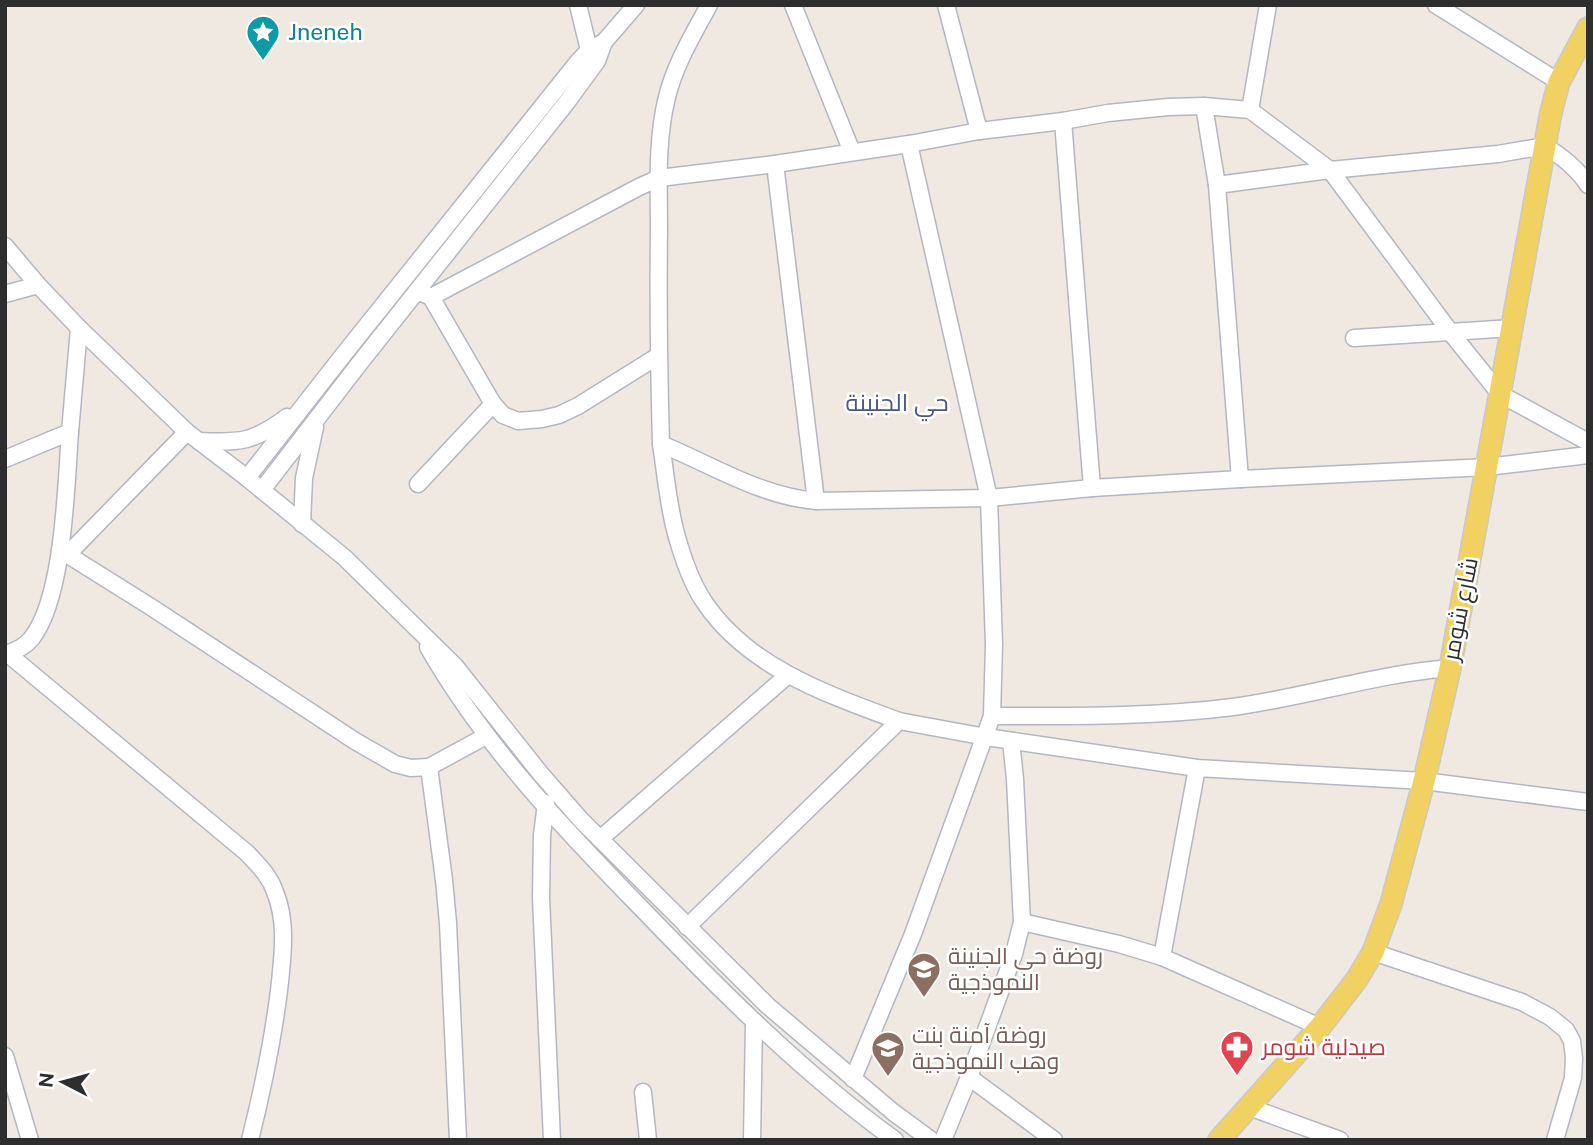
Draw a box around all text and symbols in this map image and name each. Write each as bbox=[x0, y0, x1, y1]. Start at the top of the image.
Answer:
place icon: Jneneh bbox=[244, 13, 282, 62]
place label: Jneneh bbox=[288, 18, 363, 45]
district label: حي الجنينة bbox=[846, 388, 948, 422]
street label: شارع شومر bbox=[1436, 555, 1486, 665]
place label: روضة حي الجنينة النموذجية bbox=[948, 942, 1103, 995]
school or university icon: روضة حي الجنينة النموذجية bbox=[905, 950, 943, 999]
place label: روضة آمنة بنت وهب النموذجية bbox=[912, 1021, 1059, 1074]
pharmacy icon: صيدلية شومر bbox=[1218, 1028, 1256, 1077]
school or university icon: روضة آمنة بنت وهب النموذجية bbox=[869, 1029, 907, 1078]
place label: صيدلية شومر bbox=[1260, 1033, 1386, 1060]
north arrow bbox=[28, 1047, 98, 1117]
text: N bbox=[34, 1072, 58, 1089]

